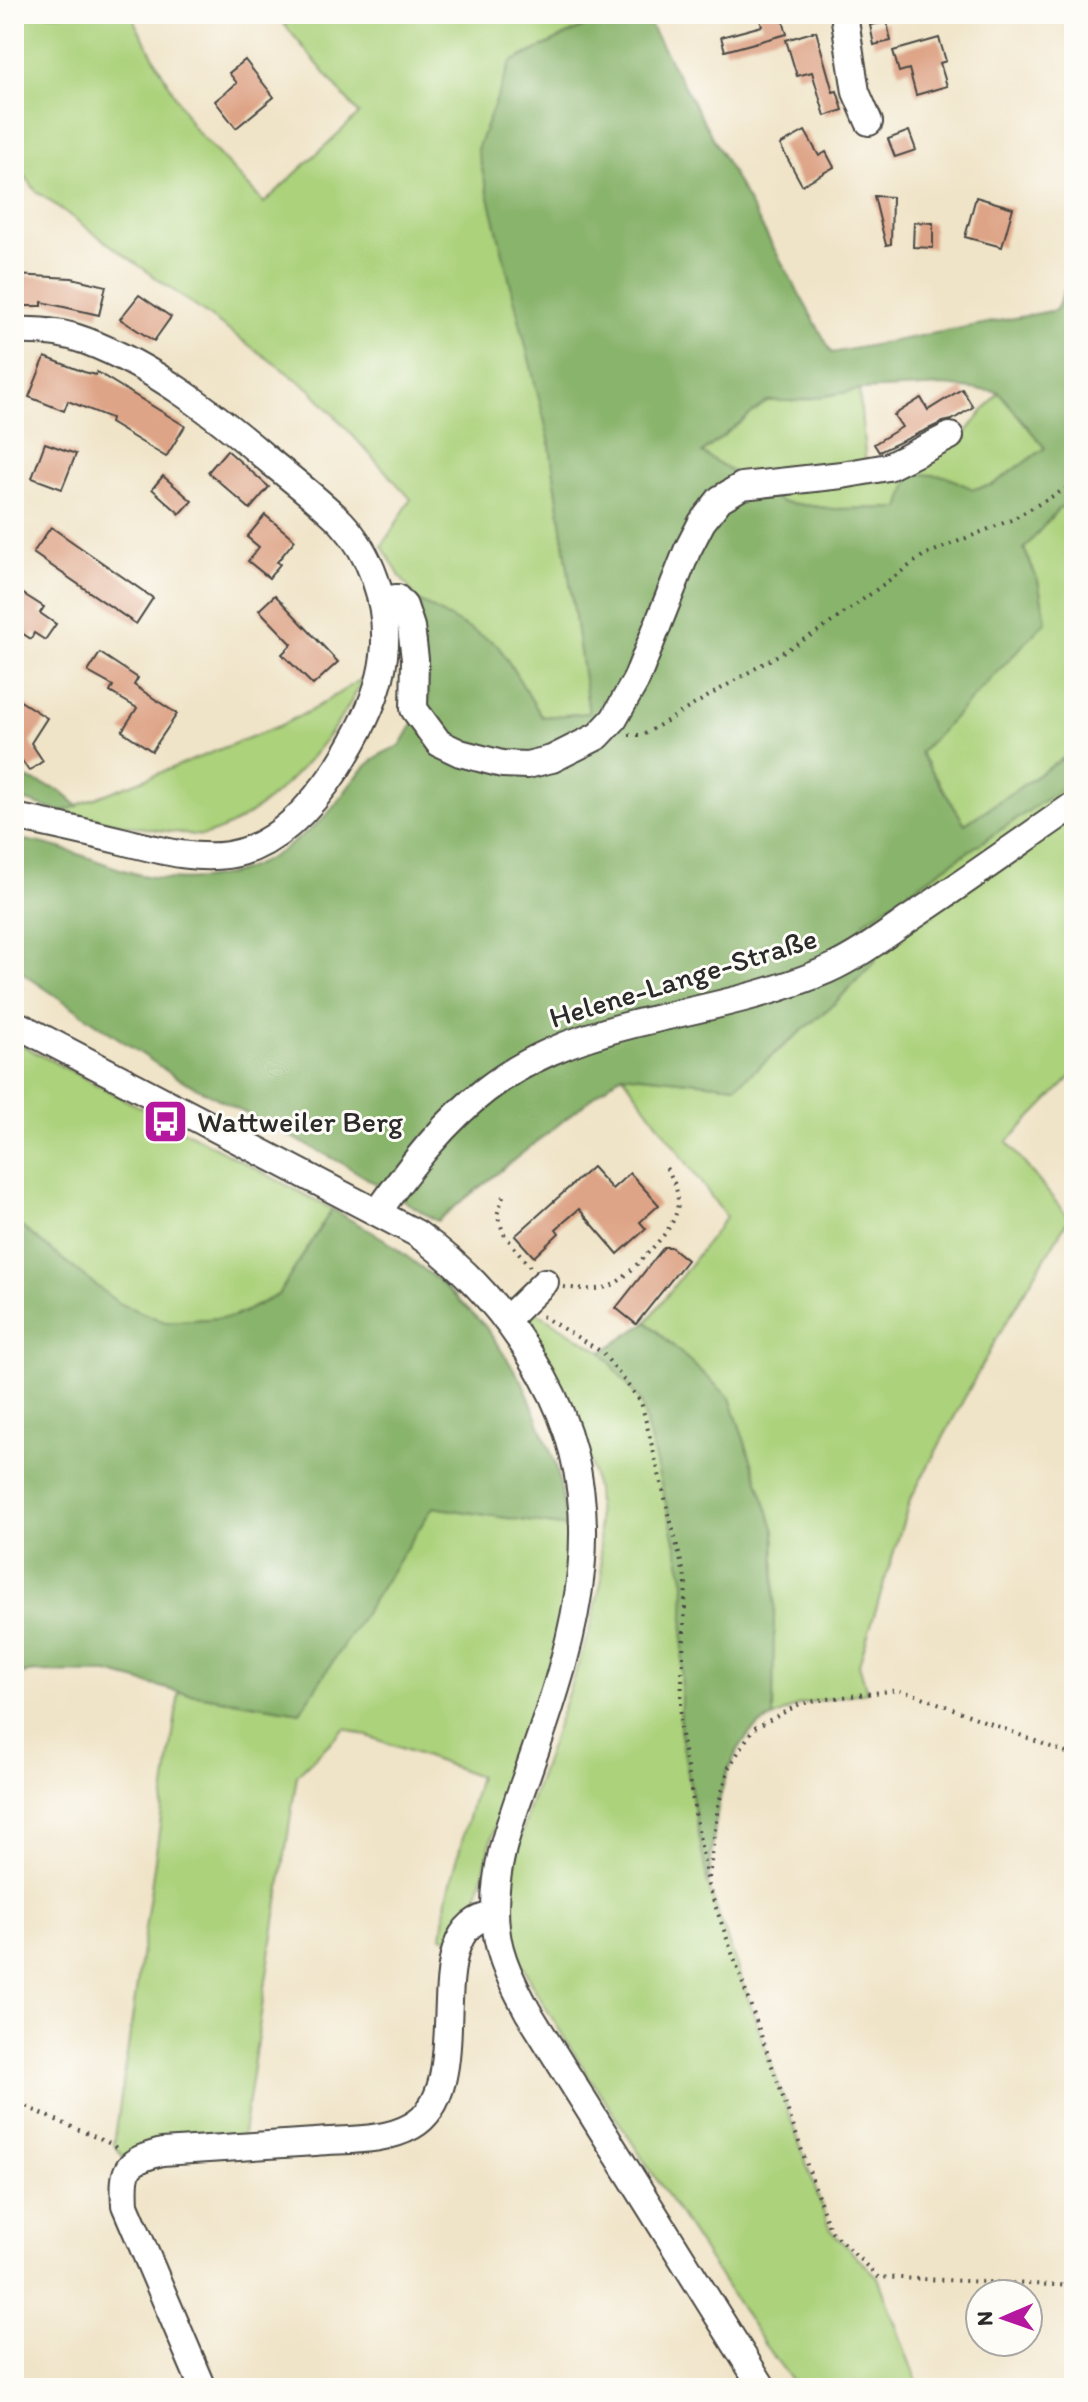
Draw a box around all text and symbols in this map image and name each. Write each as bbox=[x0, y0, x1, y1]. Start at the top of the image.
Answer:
street label: Helene-Lange-Straße bbox=[545, 919, 821, 1036]
bus stop icon: Wattweiler Berg bbox=[142, 1098, 190, 1146]
place label: Wattweiler Berg bbox=[197, 1103, 404, 1140]
north arrow bbox=[964, 2278, 1044, 2358]
text: N bbox=[971, 2311, 998, 2327]

